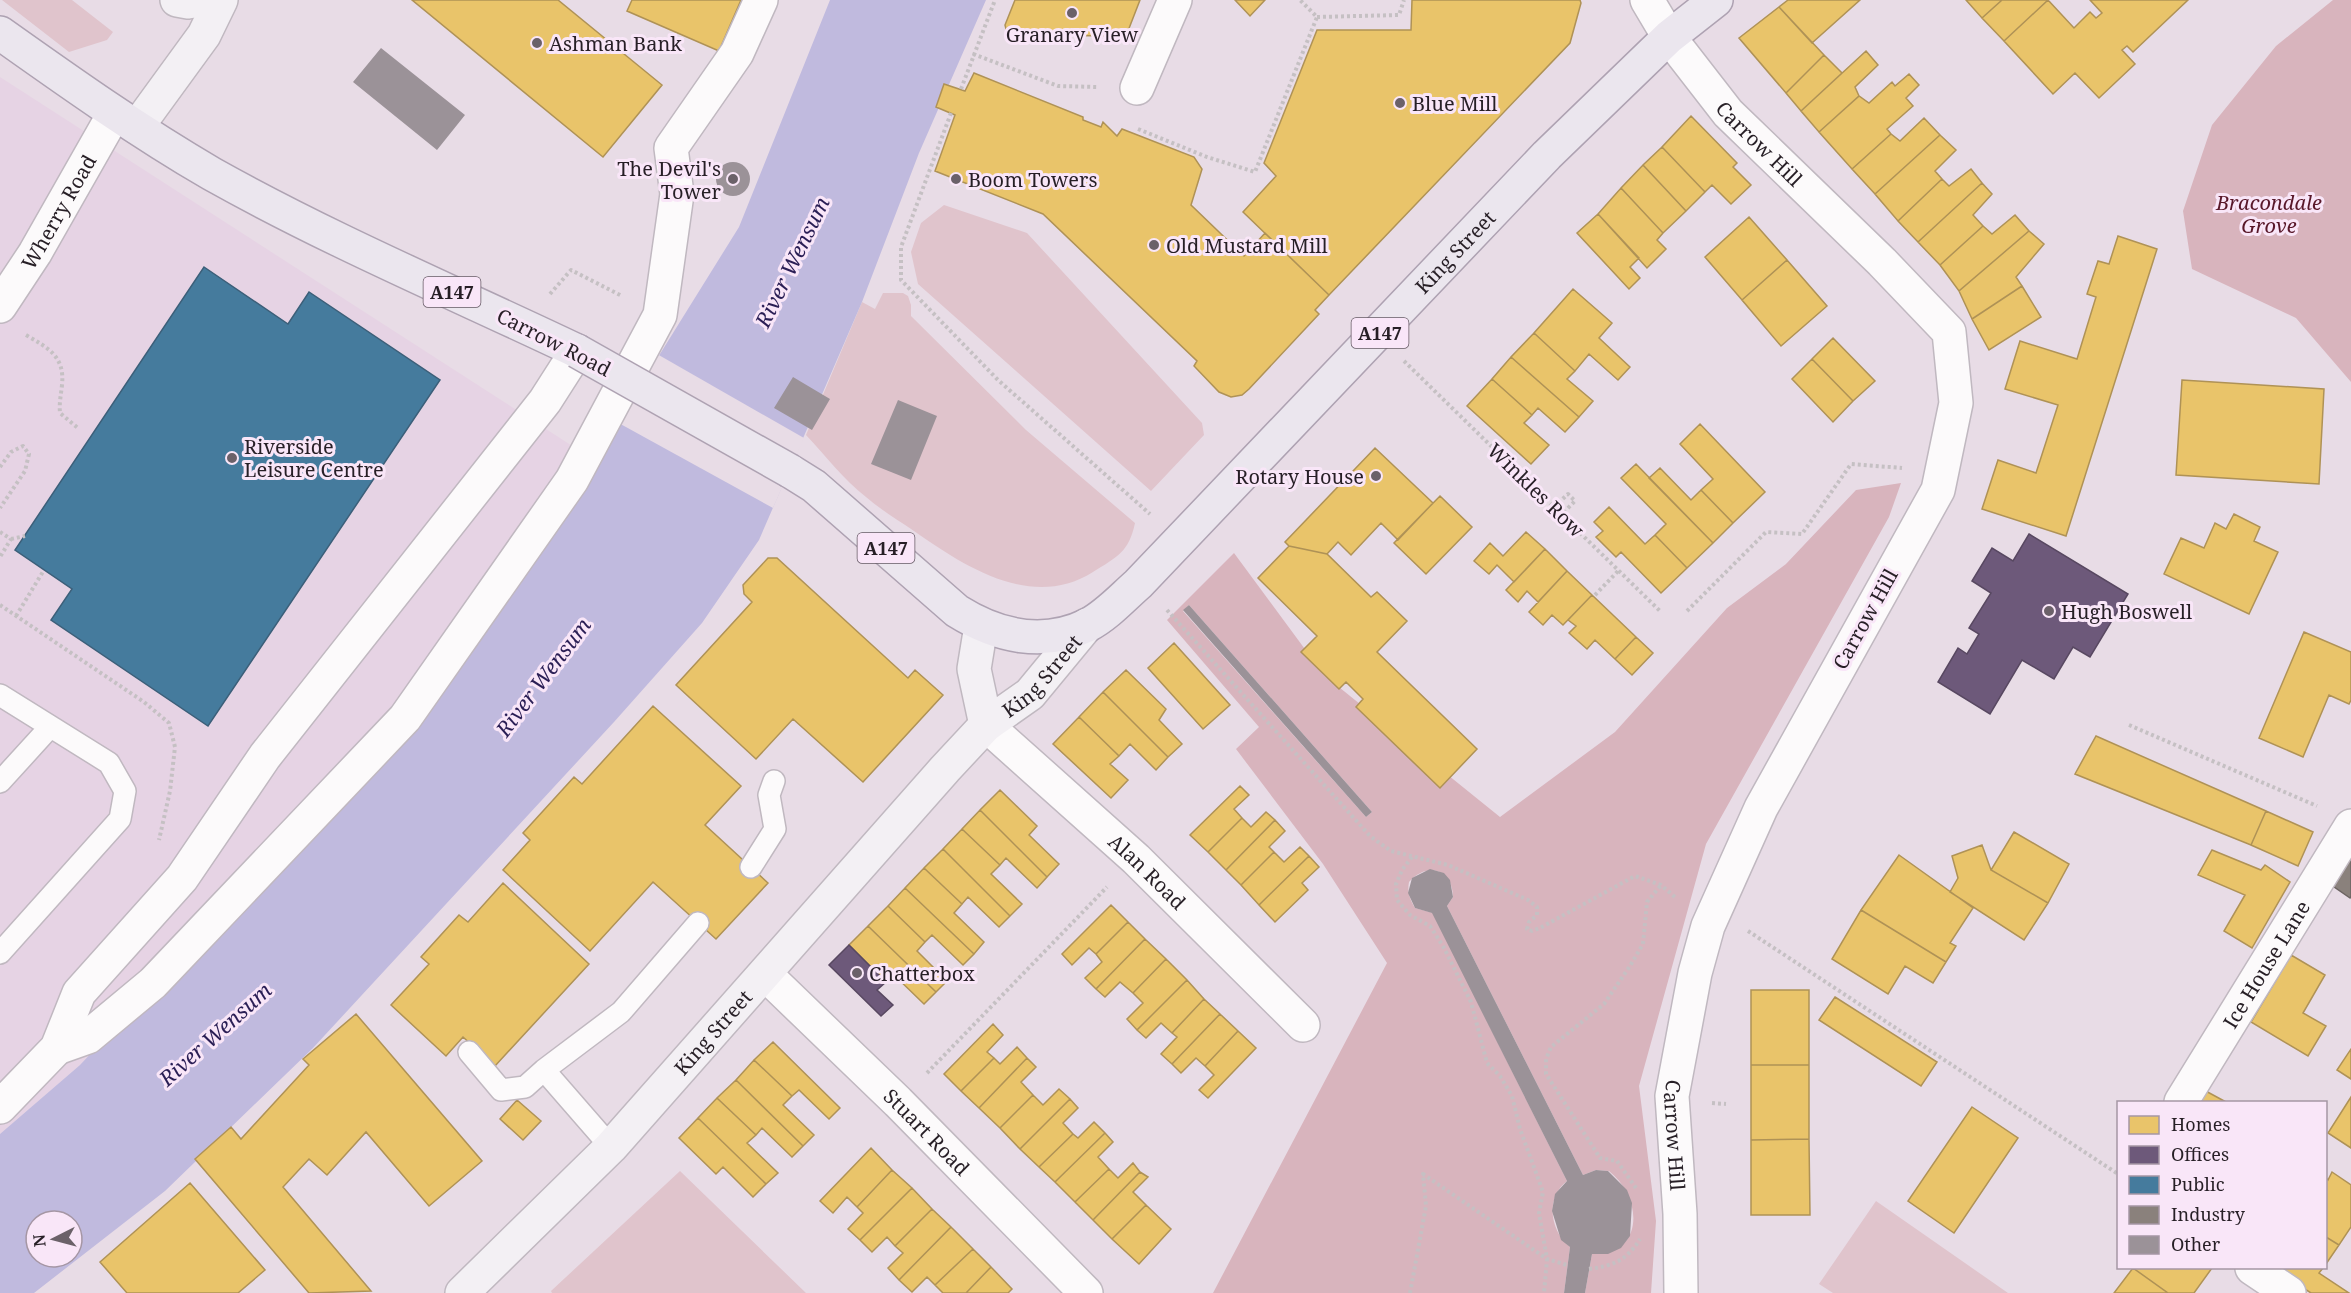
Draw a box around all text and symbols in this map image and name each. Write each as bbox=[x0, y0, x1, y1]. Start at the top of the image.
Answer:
marker: Granary View bbox=[1065, 6, 1079, 20]
place label: Granary View bbox=[1006, 21, 1139, 48]
place label: Ashman Bank bbox=[549, 30, 682, 57]
marker: Ashman Bank bbox=[530, 36, 544, 50]
place label: Blue Mill bbox=[1412, 90, 1497, 117]
street label: Carrow Hill bbox=[1710, 95, 1809, 192]
marker: Blue Mill bbox=[1393, 96, 1407, 110]
street label: Wherry Road bbox=[15, 149, 102, 274]
place label: The Devil's Tower bbox=[617, 155, 722, 205]
place label: Boom Towers bbox=[968, 166, 1097, 193]
marker: The Devil's Tower bbox=[726, 172, 740, 186]
marker: Boom Towers bbox=[949, 172, 963, 186]
park label: Bracondale Grove bbox=[2215, 189, 2322, 239]
water label: River Wensum bbox=[748, 192, 836, 333]
street label: King Street bbox=[1409, 204, 1501, 299]
place label: Old Mustard Mill bbox=[1166, 232, 1328, 259]
marker: Old Mustard Mill bbox=[1147, 238, 1161, 252]
road number: A147 bbox=[424, 277, 480, 307]
street label: Carrow Road bbox=[492, 302, 616, 382]
road number: A147 bbox=[1352, 318, 1408, 348]
place label: Riverside Leisure Centre bbox=[244, 433, 384, 483]
street label: Winkles Row bbox=[1482, 437, 1591, 544]
marker: Riverside Leisure Centre bbox=[225, 451, 239, 465]
place label: Rotary House bbox=[1235, 463, 1364, 490]
marker: Rotary House bbox=[1369, 469, 1383, 483]
road number: A147 bbox=[858, 533, 914, 563]
street label: Carrow Hill bbox=[1826, 564, 1904, 674]
place label: Hugh Boswell bbox=[2061, 598, 2192, 625]
marker: Hugh Boswell bbox=[2042, 604, 2056, 618]
water label: River Wensum bbox=[488, 612, 597, 743]
street label: King Street bbox=[996, 629, 1087, 723]
street label: Alan Road bbox=[1103, 828, 1192, 915]
street label: Ice House Lane bbox=[2216, 895, 2316, 1033]
place label: Chatterbox bbox=[869, 960, 975, 987]
marker: Chatterbox bbox=[850, 966, 864, 980]
water label: River Wensum bbox=[152, 976, 277, 1093]
street label: King Street bbox=[668, 984, 757, 1080]
street label: Carrow Hill bbox=[1658, 1077, 1692, 1191]
street label: Stuart Road bbox=[878, 1082, 976, 1181]
legend bbox=[2117, 1101, 2327, 1269]
text: Homes bbox=[2171, 1112, 2230, 1136]
text: Offices bbox=[2171, 1142, 2229, 1166]
text: Public bbox=[2171, 1172, 2225, 1196]
text: Industry bbox=[2171, 1202, 2246, 1226]
north arrow bbox=[24, 1209, 84, 1269]
text: Other bbox=[2171, 1232, 2221, 1256]
text: N bbox=[27, 1233, 51, 1248]

